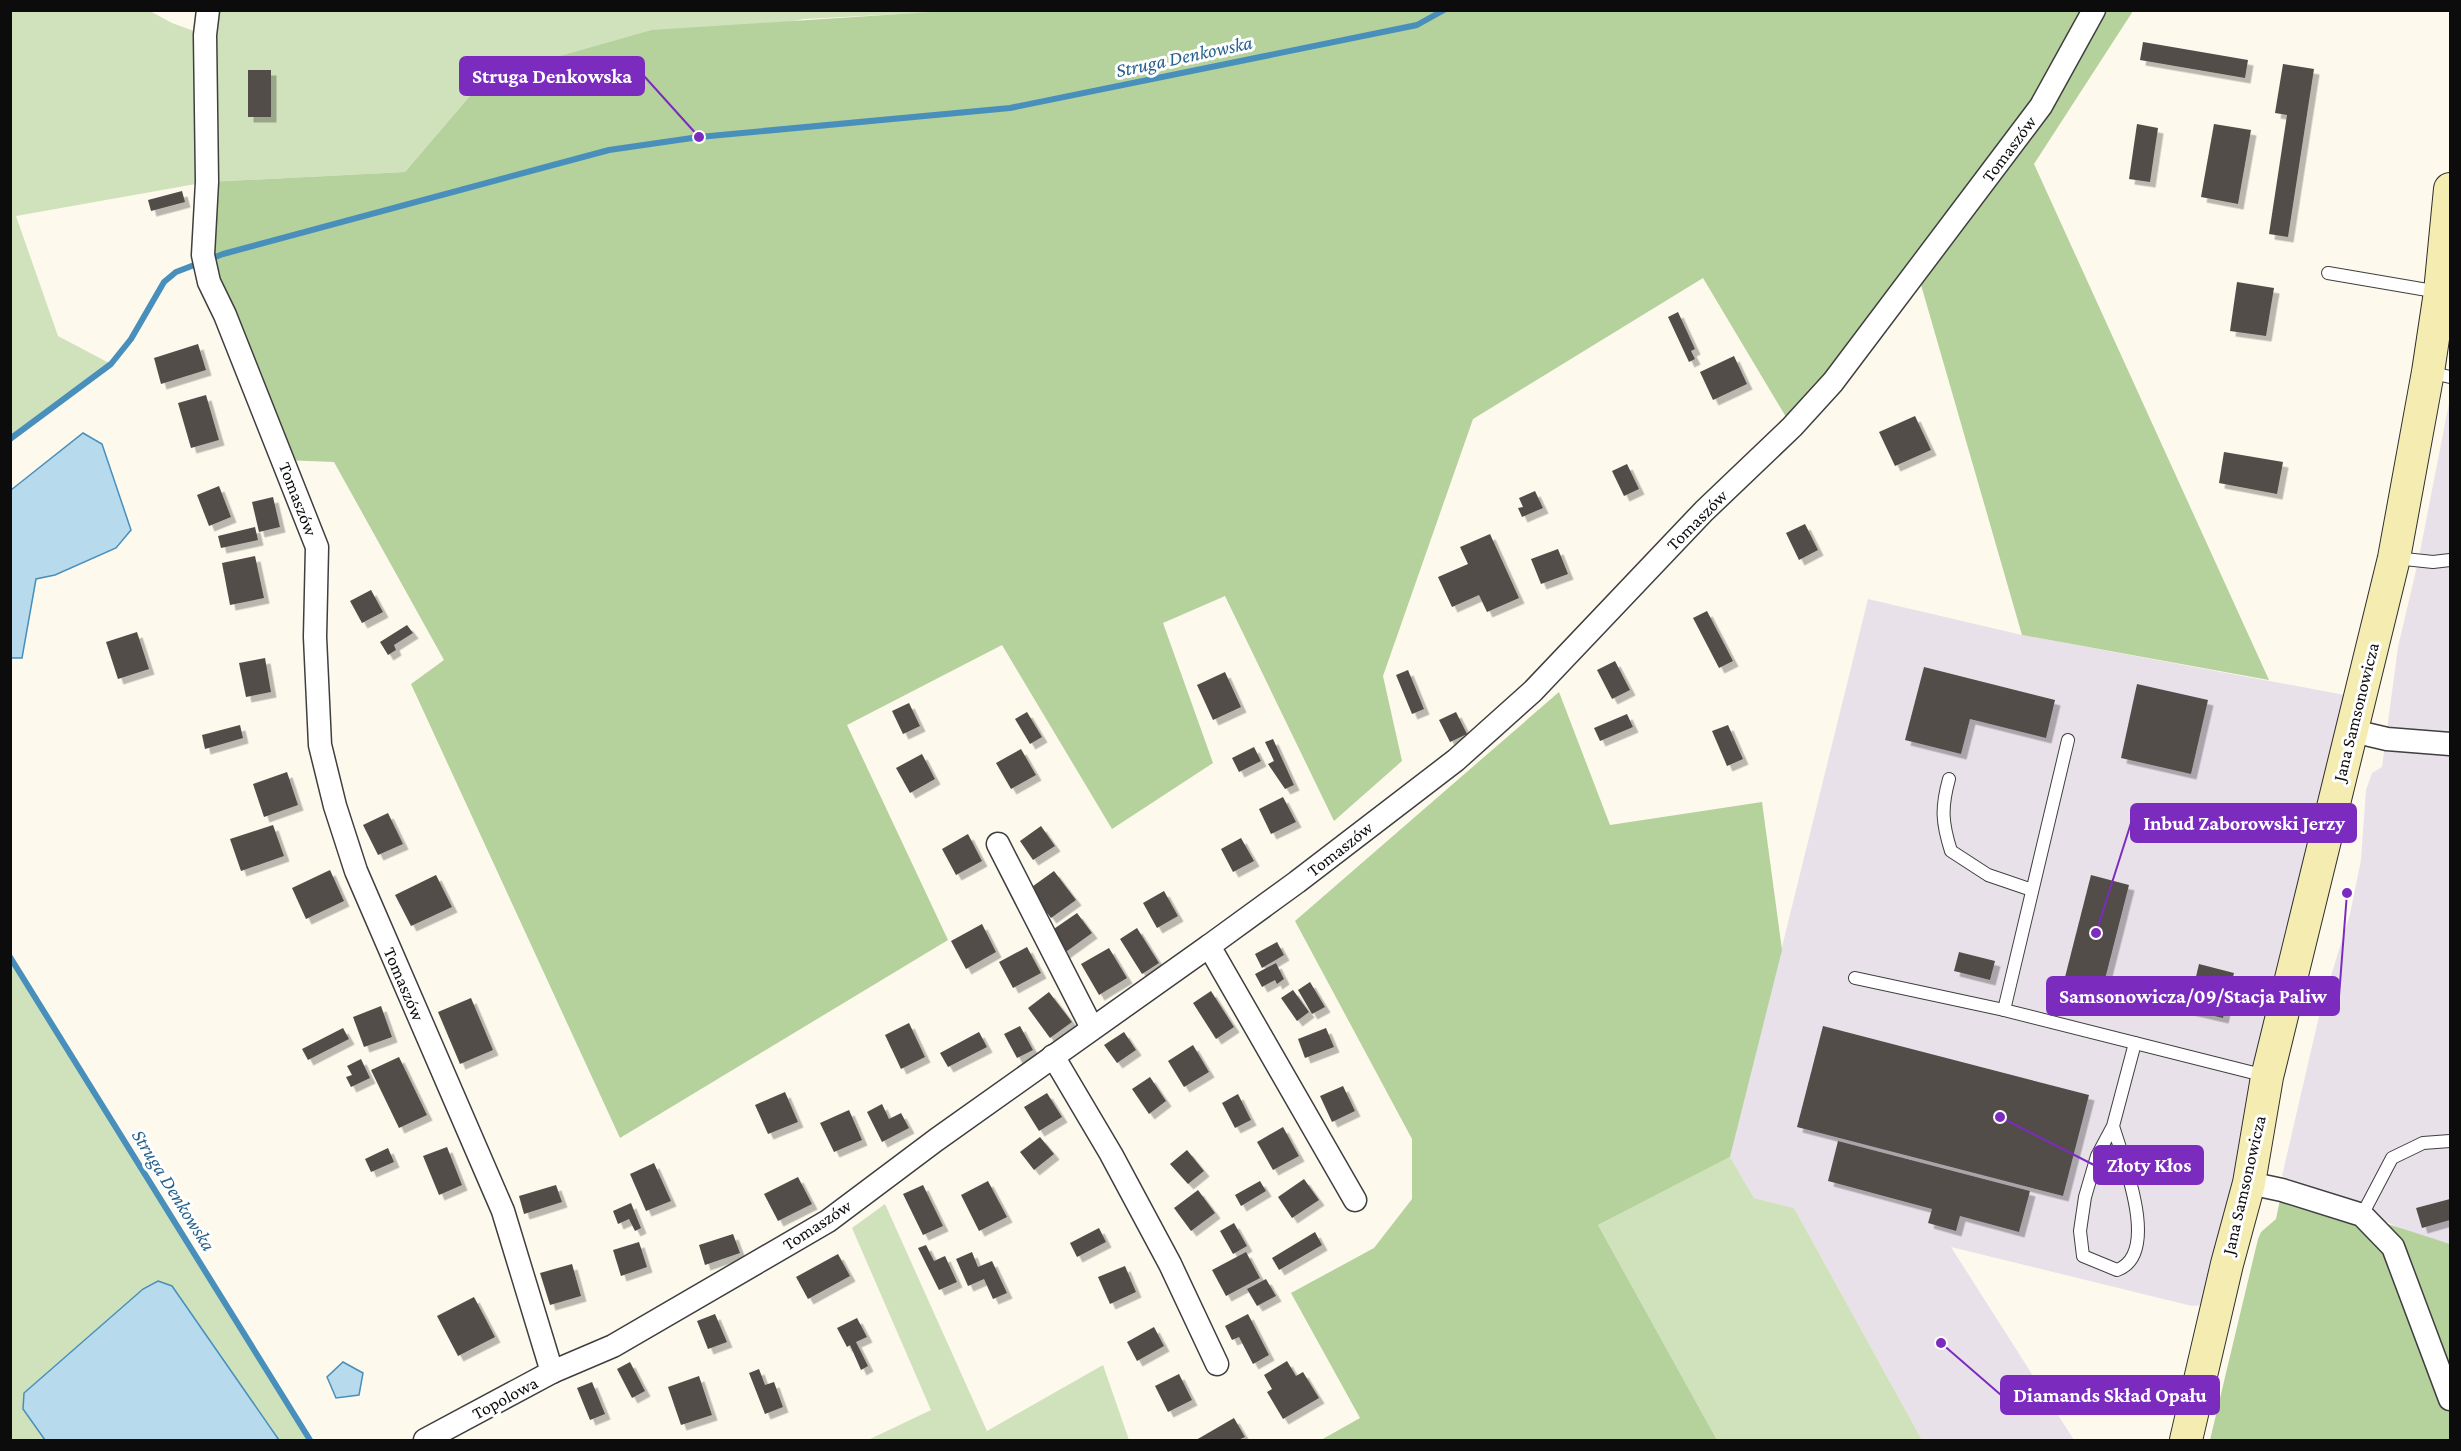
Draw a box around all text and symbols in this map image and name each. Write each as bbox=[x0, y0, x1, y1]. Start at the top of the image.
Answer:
water label: Struga Denkowska bbox=[1114, 31, 1255, 82]
callout: Struga Denkowska bbox=[460, 57, 644, 95]
text: Struga Denkowska bbox=[472, 65, 632, 87]
street label: Tomaszów bbox=[1978, 111, 2041, 186]
street label: Tomaszów bbox=[275, 459, 322, 540]
street label: Tomaszów bbox=[1662, 485, 1732, 555]
street label: Jana Samsonowicza bbox=[2329, 641, 2383, 785]
callout: Inbud Zaborowski Jerzy bbox=[2131, 804, 2356, 842]
text: Inbud Zaborowski Jerzy bbox=[2143, 812, 2345, 834]
street label: Tomaszów bbox=[1303, 817, 1377, 881]
street label: Tomaszów bbox=[380, 944, 429, 1024]
callout: Samsonowicza/09/Stacja Paliw bbox=[2047, 977, 2339, 1015]
text: Samsonowicza/09/Stacja Paliw bbox=[2059, 985, 2328, 1008]
street label: Jana Samsonowicza bbox=[2218, 1113, 2270, 1258]
water label: Struga Denkowska bbox=[127, 1125, 220, 1255]
callout: Złoty Kłos bbox=[2094, 1146, 2203, 1184]
text: Złoty Kłos bbox=[2107, 1154, 2191, 1176]
street label: Tomaszów bbox=[779, 1195, 856, 1255]
street label: Topolowa bbox=[469, 1372, 541, 1424]
callout: Diamands Skład Opału bbox=[2001, 1376, 2219, 1414]
text: Diamands Skład Opału bbox=[2013, 1384, 2207, 1406]

